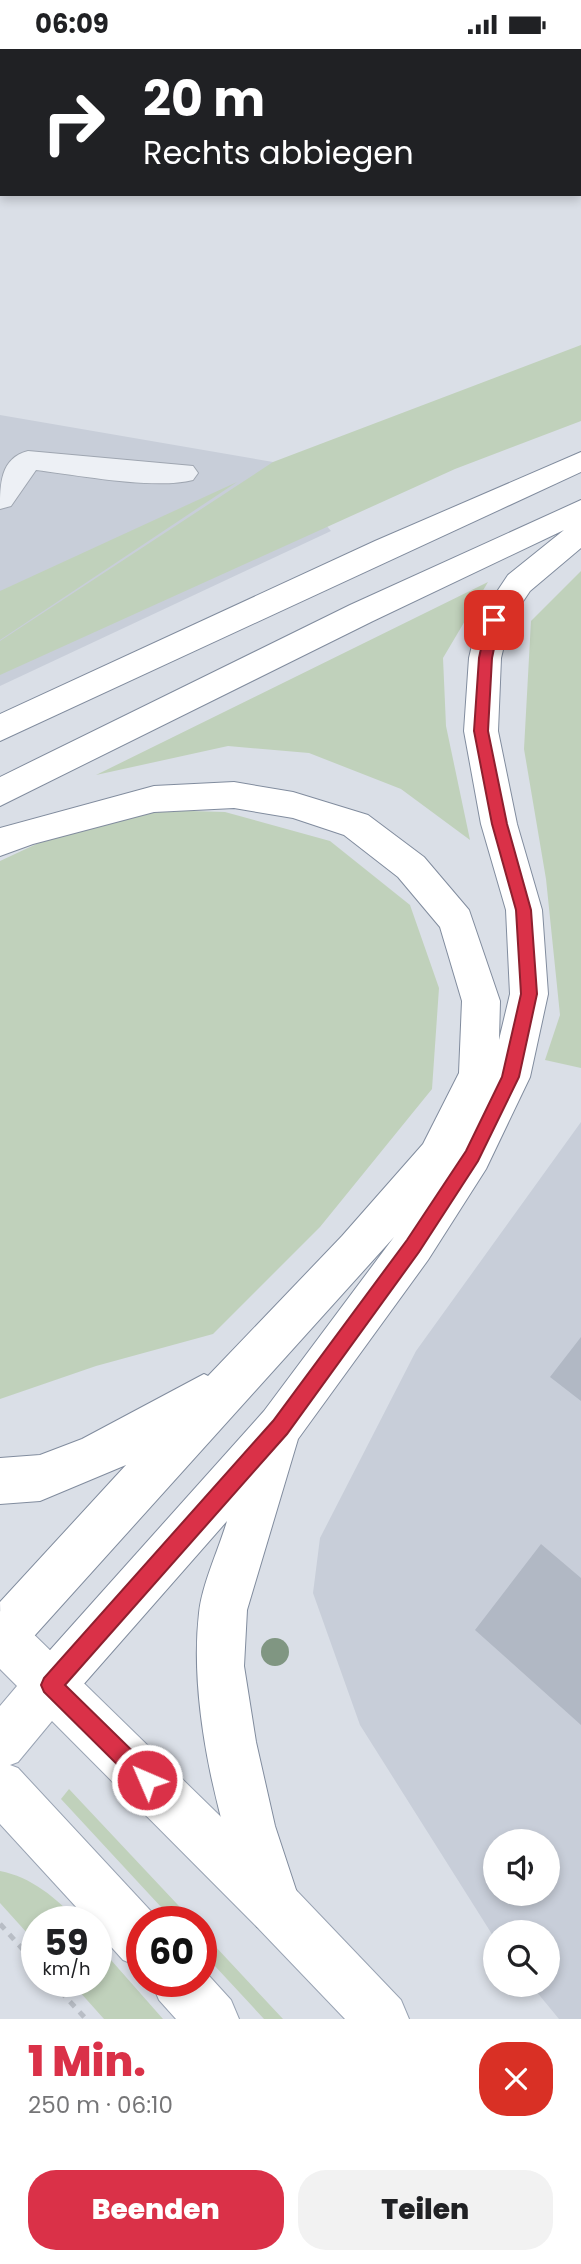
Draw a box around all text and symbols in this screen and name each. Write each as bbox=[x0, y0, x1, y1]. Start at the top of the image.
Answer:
text: 06:09 bbox=[35, 6, 109, 42]
text: 20 m bbox=[143, 65, 265, 133]
icon: right bbox=[28, 77, 119, 168]
text: Rechts abbiegen bbox=[143, 130, 414, 175]
pin bbox=[464, 590, 524, 650]
icon: arrive bbox=[475, 601, 513, 639]
position arrow bbox=[110, 1743, 184, 1817]
map controls bbox=[483, 1829, 560, 1997]
button: sound bbox=[483, 1829, 560, 1906]
speed limit sign: 60 bbox=[126, 1906, 217, 1997]
text: 59 bbox=[44, 1918, 89, 1967]
button: search bbox=[483, 1920, 560, 1997]
text: km/h bbox=[43, 1956, 90, 1981]
text: 1 Min. bbox=[28, 2032, 146, 2091]
button: close bbox=[479, 2042, 553, 2116]
text: 250 m · 06:10 bbox=[28, 2089, 173, 2121]
button: Beenden bbox=[28, 2170, 284, 2250]
button: Teilen bbox=[298, 2170, 553, 2250]

